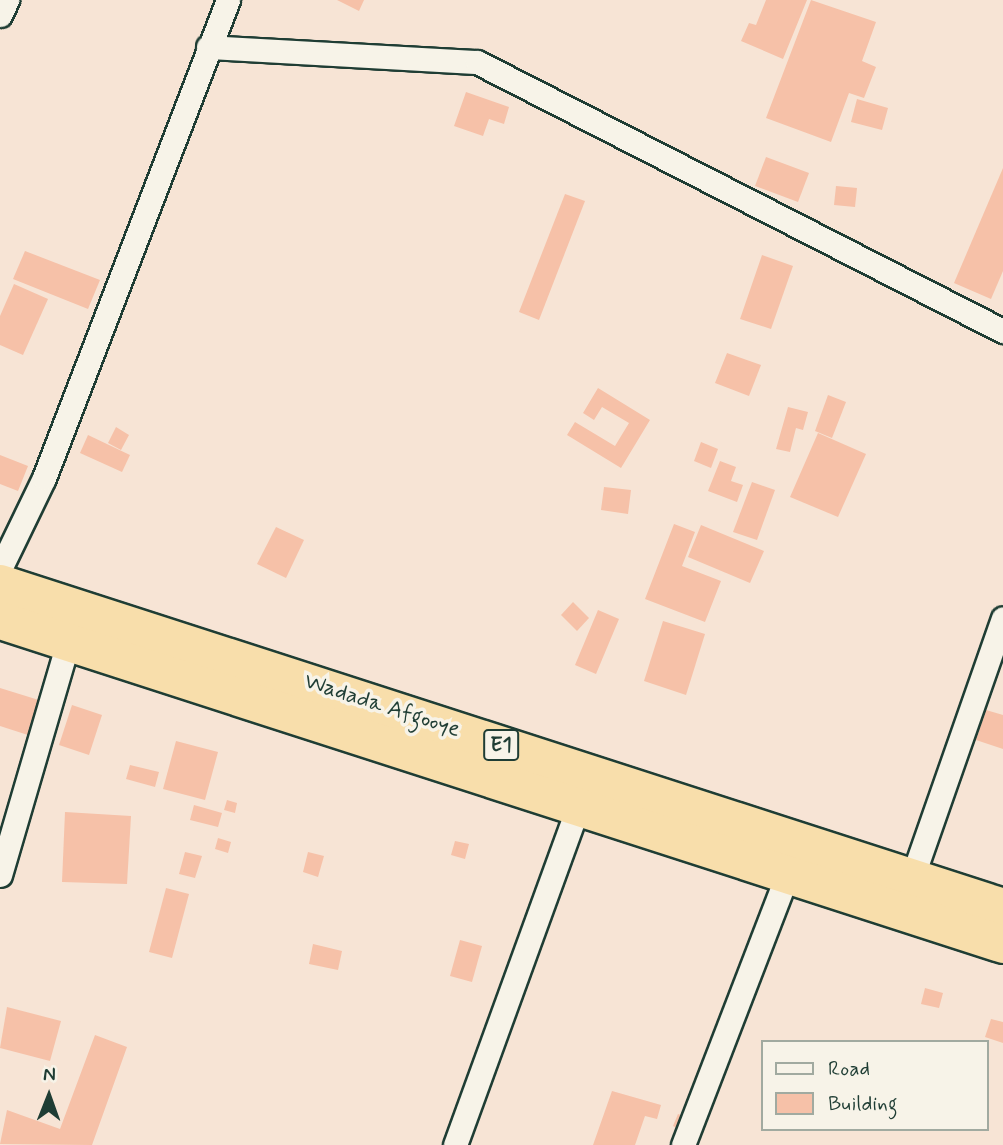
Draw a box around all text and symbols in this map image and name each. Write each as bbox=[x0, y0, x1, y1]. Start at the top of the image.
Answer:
street label: Wadada Afgooye bbox=[300, 668, 464, 744]
road number: E1 bbox=[482, 728, 520, 762]
legend bbox=[762, 1040, 989, 1131]
text: Road bbox=[828, 1055, 870, 1083]
north arrow bbox=[14, 1061, 84, 1131]
text: N bbox=[43, 1062, 56, 1087]
text: Building bbox=[828, 1090, 898, 1118]

